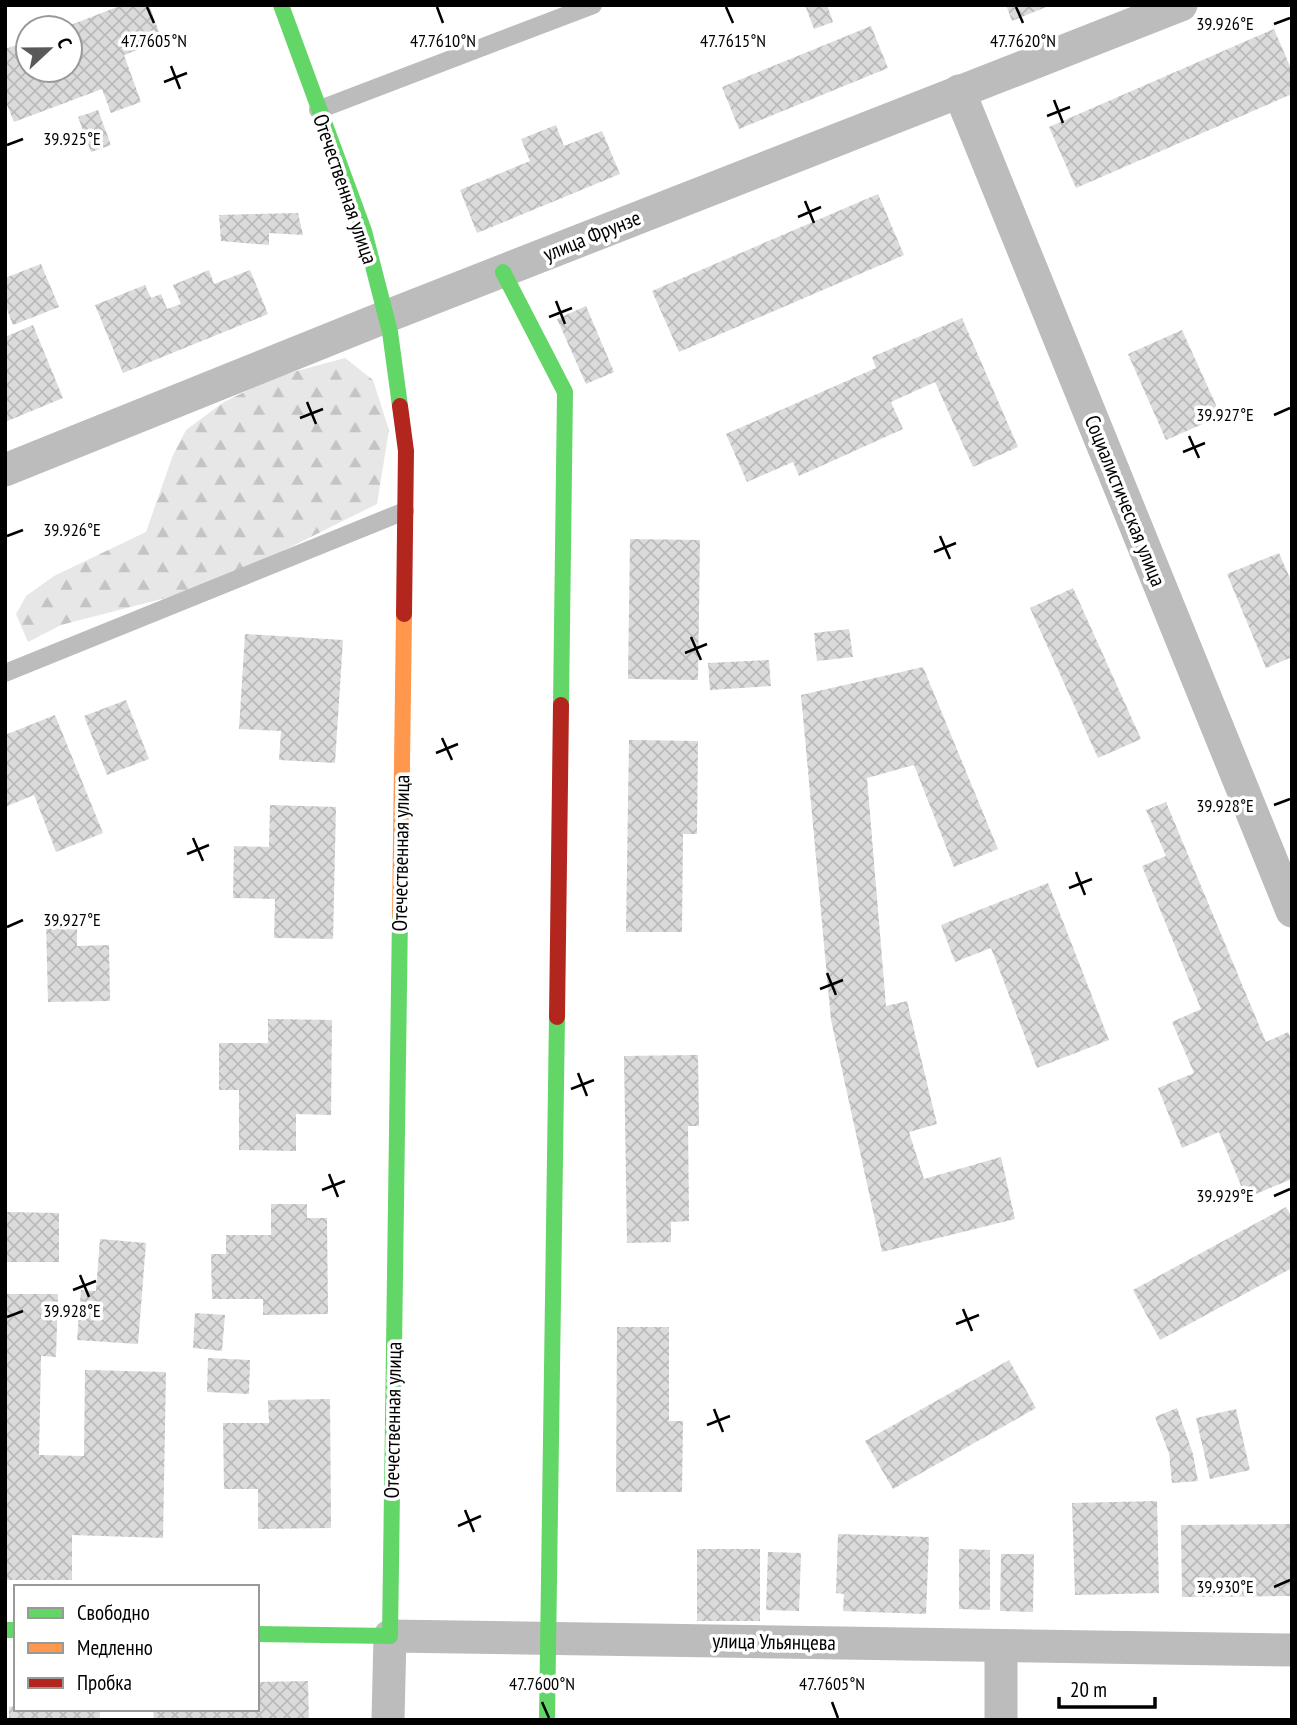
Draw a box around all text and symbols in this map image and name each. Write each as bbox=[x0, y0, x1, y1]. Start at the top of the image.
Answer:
text: 39.926°E bbox=[1196, 12, 1254, 35]
north arrow bbox=[14, 14, 84, 84]
text: 47.7605°N bbox=[121, 29, 187, 52]
text: 47.7610°N bbox=[410, 29, 476, 52]
text: 47.7615°N bbox=[700, 29, 766, 52]
text: 47.7620°N bbox=[990, 29, 1056, 52]
text: С bbox=[52, 34, 78, 51]
street label: Отечественная улица bbox=[307, 110, 384, 267]
text: 39.925°E bbox=[43, 127, 101, 150]
street label: улица Фрунзе bbox=[539, 204, 645, 267]
text: 39.927°E bbox=[1196, 403, 1254, 426]
street label: Социалистическая улица bbox=[1079, 411, 1172, 590]
text: 39.926°E bbox=[43, 518, 101, 541]
street label: Отечественная улица bbox=[386, 774, 415, 932]
text: 39.928°E bbox=[1196, 794, 1254, 817]
text: 39.927°E bbox=[43, 908, 101, 931]
text: 39.929°E bbox=[1196, 1184, 1254, 1207]
text: 39.928°E bbox=[43, 1299, 101, 1322]
street label: Отечественная улица bbox=[378, 1341, 407, 1499]
text: 39.930°E bbox=[1196, 1575, 1254, 1598]
legend bbox=[14, 1585, 259, 1711]
text: Свободно bbox=[77, 1599, 150, 1626]
street label: улица Ульянцева bbox=[712, 1627, 836, 1656]
text: Медленно bbox=[77, 1634, 153, 1661]
scale bar bbox=[1059, 1666, 1155, 1710]
text: Пробка bbox=[77, 1669, 132, 1696]
text: 47.7600°N bbox=[509, 1672, 575, 1695]
text: 47.7605°N bbox=[799, 1672, 865, 1695]
text: 20 m bbox=[1070, 1676, 1107, 1703]

